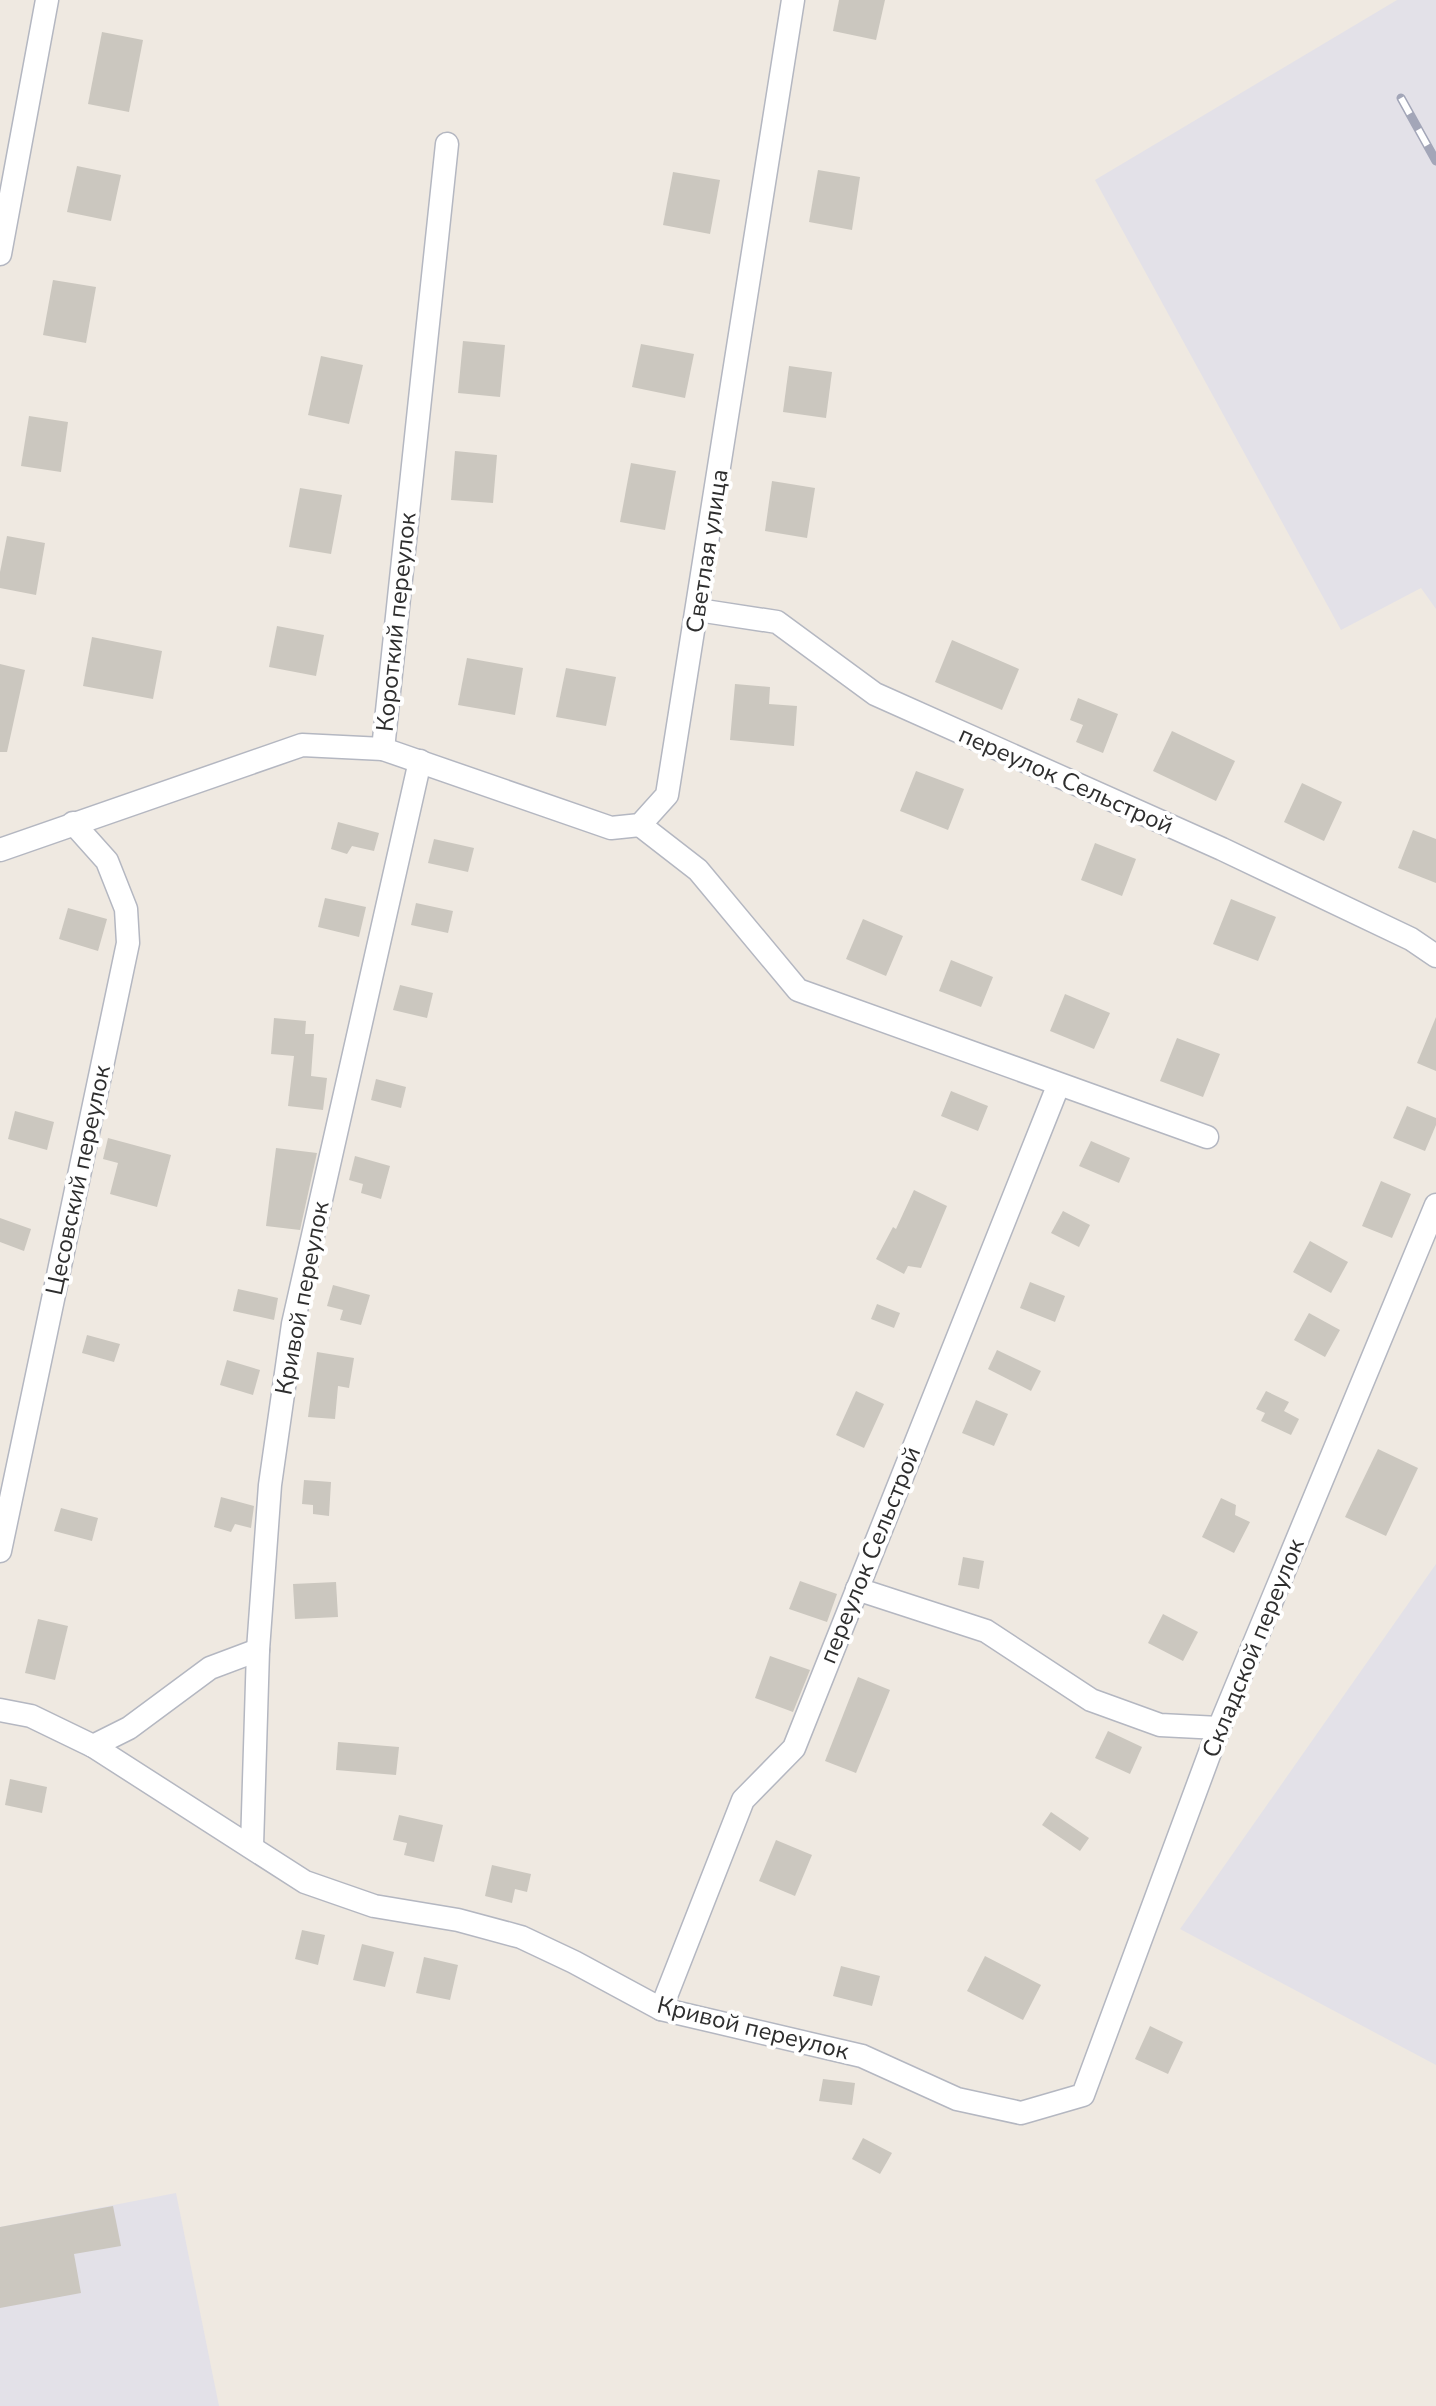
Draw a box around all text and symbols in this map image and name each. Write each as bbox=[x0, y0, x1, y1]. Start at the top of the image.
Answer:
street label: Светлая улица bbox=[678, 467, 736, 635]
street label: Короткий переулок bbox=[369, 511, 423, 733]
street label: переулок Сельстрой bbox=[954, 718, 1178, 842]
street label: Цесовский переулок bbox=[38, 1062, 118, 1298]
street label: Кривой переулок bbox=[268, 1198, 337, 1397]
street label: переулок Сельстрой bbox=[812, 1442, 928, 1668]
street label: Складской переулок bbox=[1194, 1533, 1312, 1762]
street label: Кривой переулок bbox=[654, 1989, 853, 2067]

